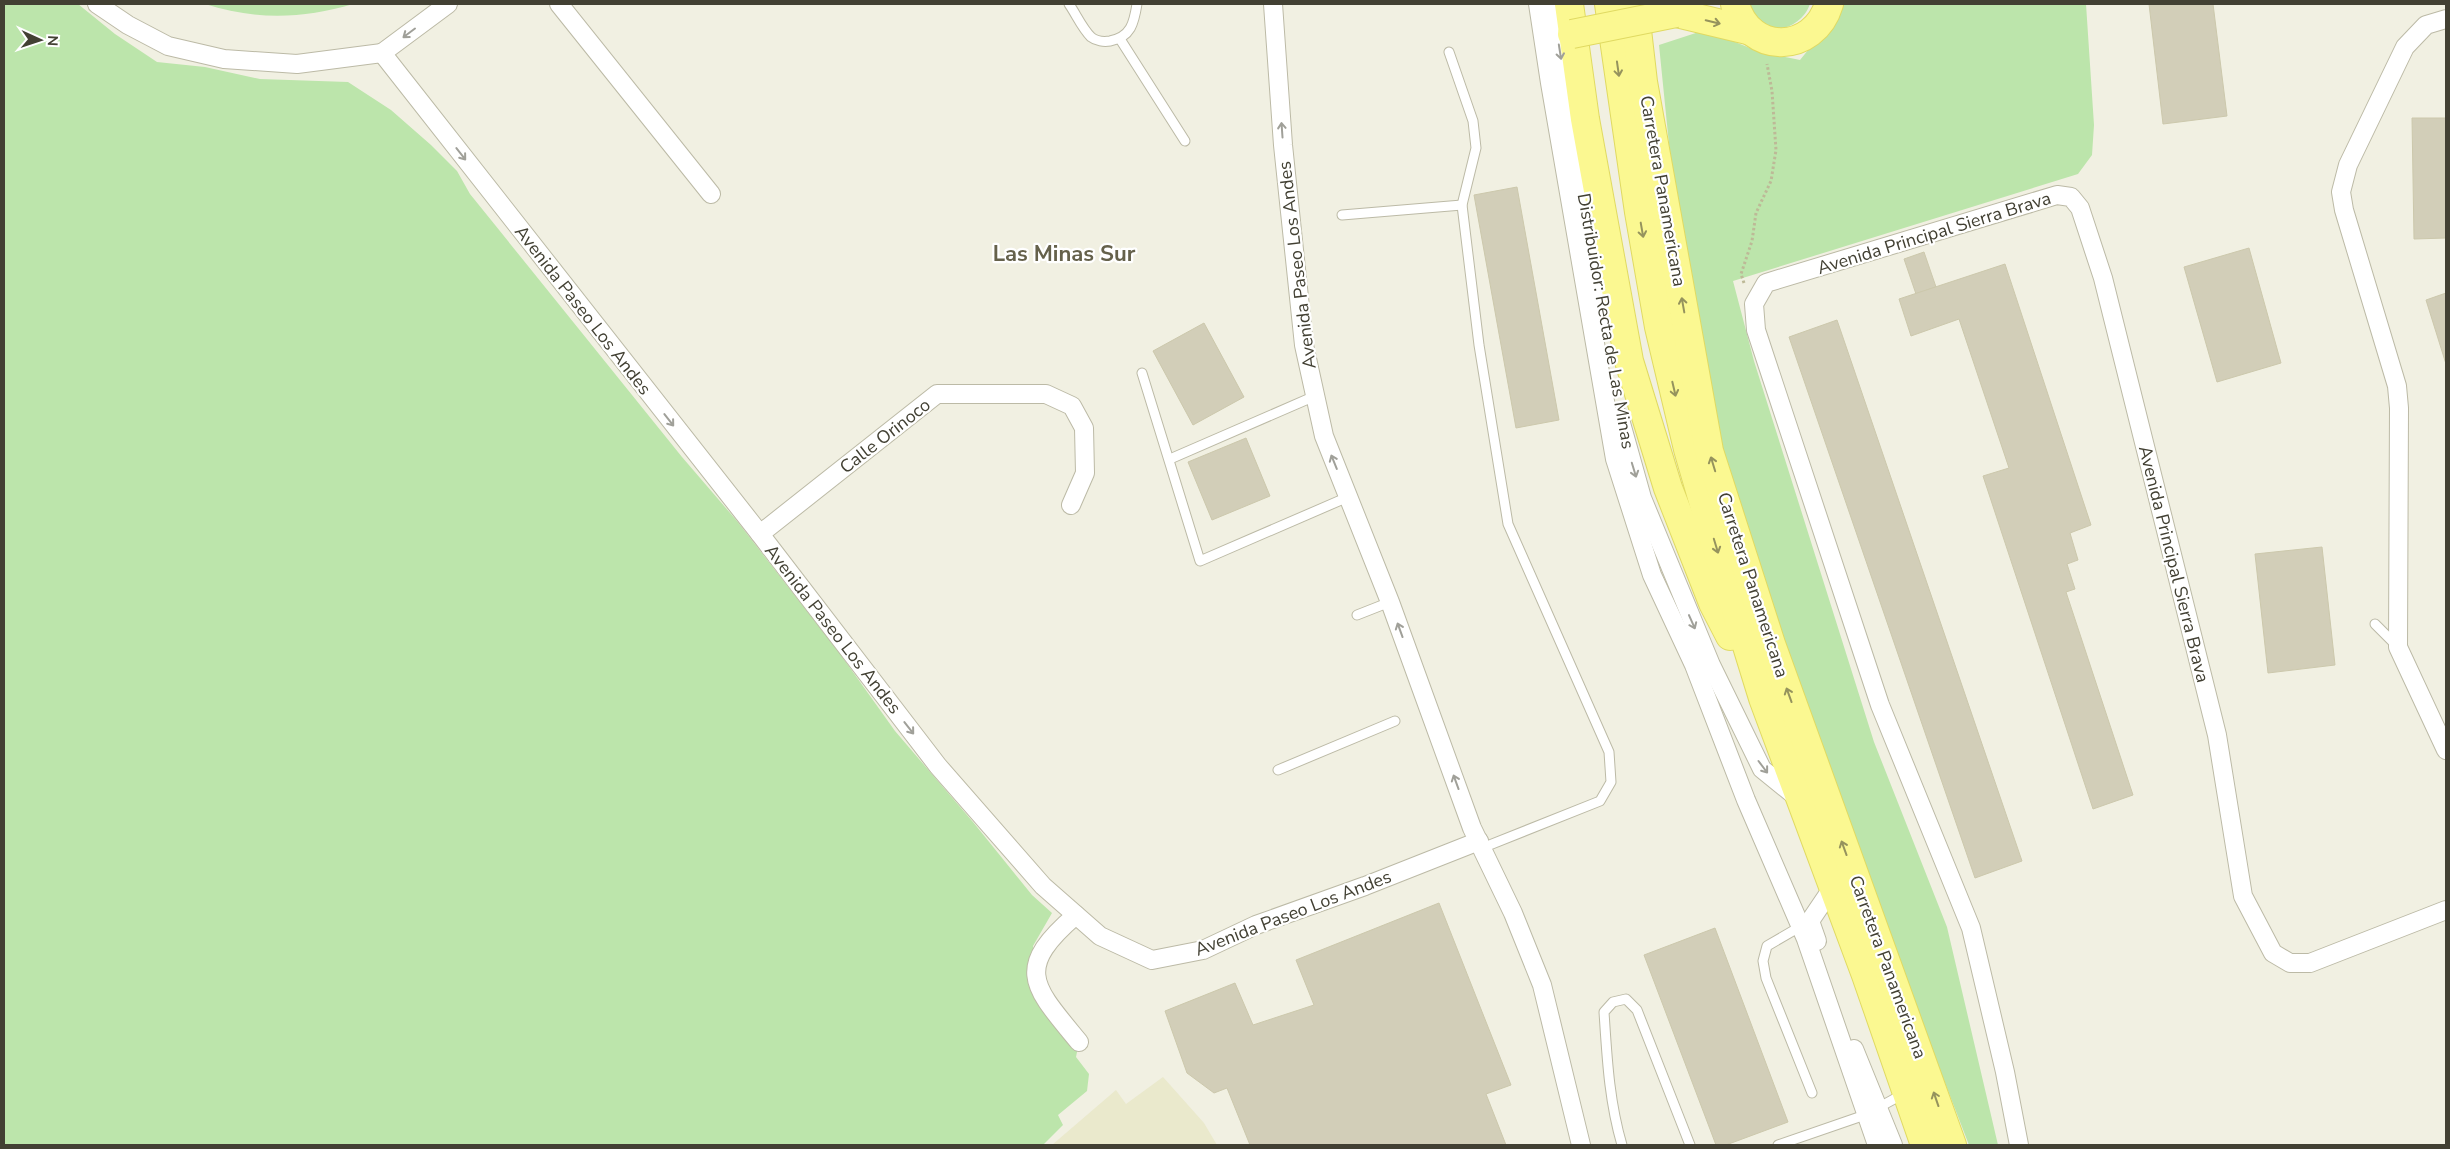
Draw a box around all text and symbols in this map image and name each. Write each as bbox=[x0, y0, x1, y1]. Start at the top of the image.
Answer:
north arrow bbox=[15, 15, 65, 65]
one-way arrow bbox=[1705, 18, 1721, 27]
one-way arrow bbox=[402, 28, 416, 38]
text: N bbox=[43, 35, 62, 46]
one-way arrow bbox=[1555, 44, 1565, 60]
one-way arrow bbox=[1613, 61, 1623, 77]
street label: Carretera Panamericana bbox=[1634, 94, 1692, 288]
one-way arrow bbox=[1277, 122, 1286, 138]
one-way arrow bbox=[456, 147, 466, 161]
street label: Avenida Paseo Los Andes bbox=[1272, 160, 1322, 370]
street label: Avenida Principal Sierra Brava bbox=[1814, 186, 2054, 280]
street label: Distribuidor: Recta de Las Minas bbox=[1572, 191, 1640, 451]
street label: Avenida Paseo Los Andes bbox=[509, 220, 657, 400]
one-way arrow bbox=[1637, 222, 1647, 238]
district label: Las Minas Sur bbox=[993, 239, 1136, 269]
one-way arrow bbox=[1677, 297, 1687, 313]
one-way arrow bbox=[1670, 381, 1679, 397]
street label: Calle Orinoco bbox=[835, 393, 935, 479]
one-way arrow bbox=[664, 413, 675, 426]
street label: Avenida Principal Sierra Brava bbox=[2133, 443, 2215, 685]
one-way arrow bbox=[1329, 455, 1338, 470]
one-way arrow bbox=[1707, 457, 1717, 473]
one-way arrow bbox=[1629, 462, 1639, 478]
street label: Carretera Panamericana bbox=[1712, 489, 1794, 681]
one-way arrow bbox=[1711, 538, 1721, 554]
street label: Avenida Paseo Los Andes bbox=[759, 539, 907, 719]
one-way arrow bbox=[1688, 614, 1698, 629]
one-way arrow bbox=[1395, 622, 1404, 638]
one-way arrow bbox=[1784, 687, 1794, 703]
one-way arrow bbox=[903, 721, 914, 734]
one-way arrow bbox=[1758, 760, 1768, 774]
one-way arrow bbox=[1451, 775, 1460, 790]
one-way arrow bbox=[1839, 841, 1848, 856]
street label: Avenida Paseo Los Andes bbox=[1191, 864, 1395, 962]
street label: Carretera Panamericana bbox=[1844, 872, 1932, 1062]
one-way arrow bbox=[1931, 1092, 1940, 1107]

